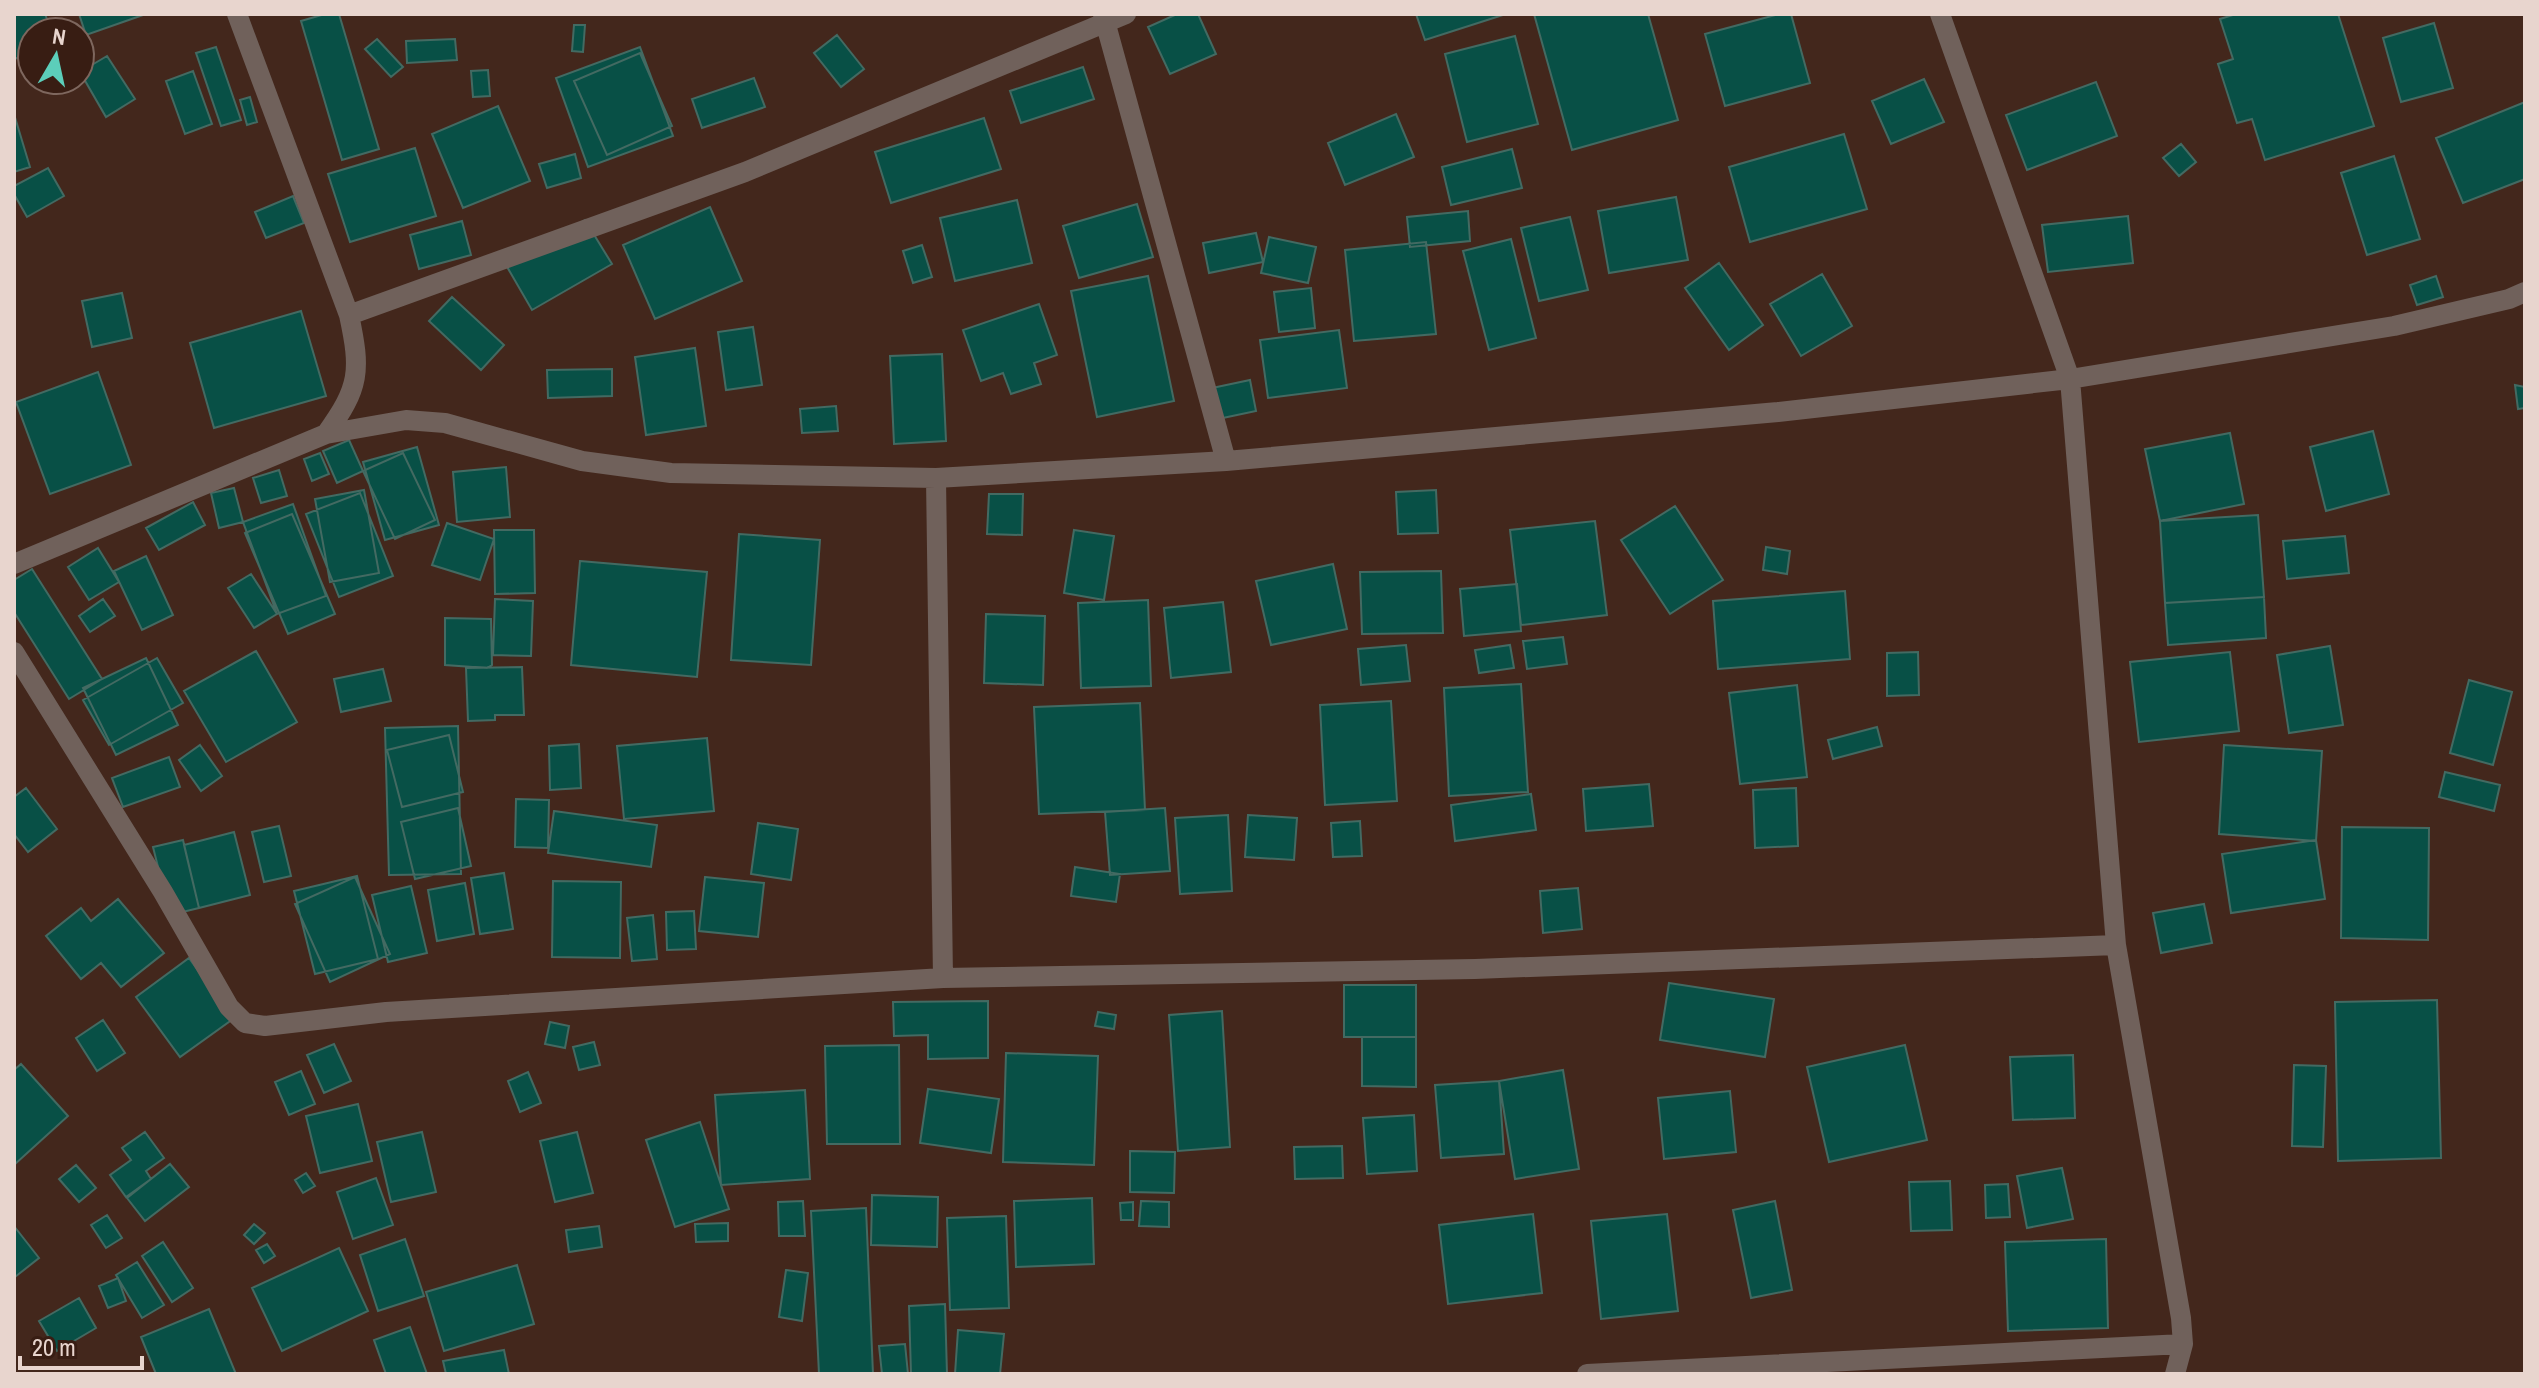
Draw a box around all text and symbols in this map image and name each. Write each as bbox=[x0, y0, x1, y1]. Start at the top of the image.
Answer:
north arrow bbox=[16, 16, 96, 96]
text: N bbox=[50, 20, 68, 52]
scale bar bbox=[20, 1320, 142, 1370]
text: 20 m bbox=[32, 1331, 76, 1363]

